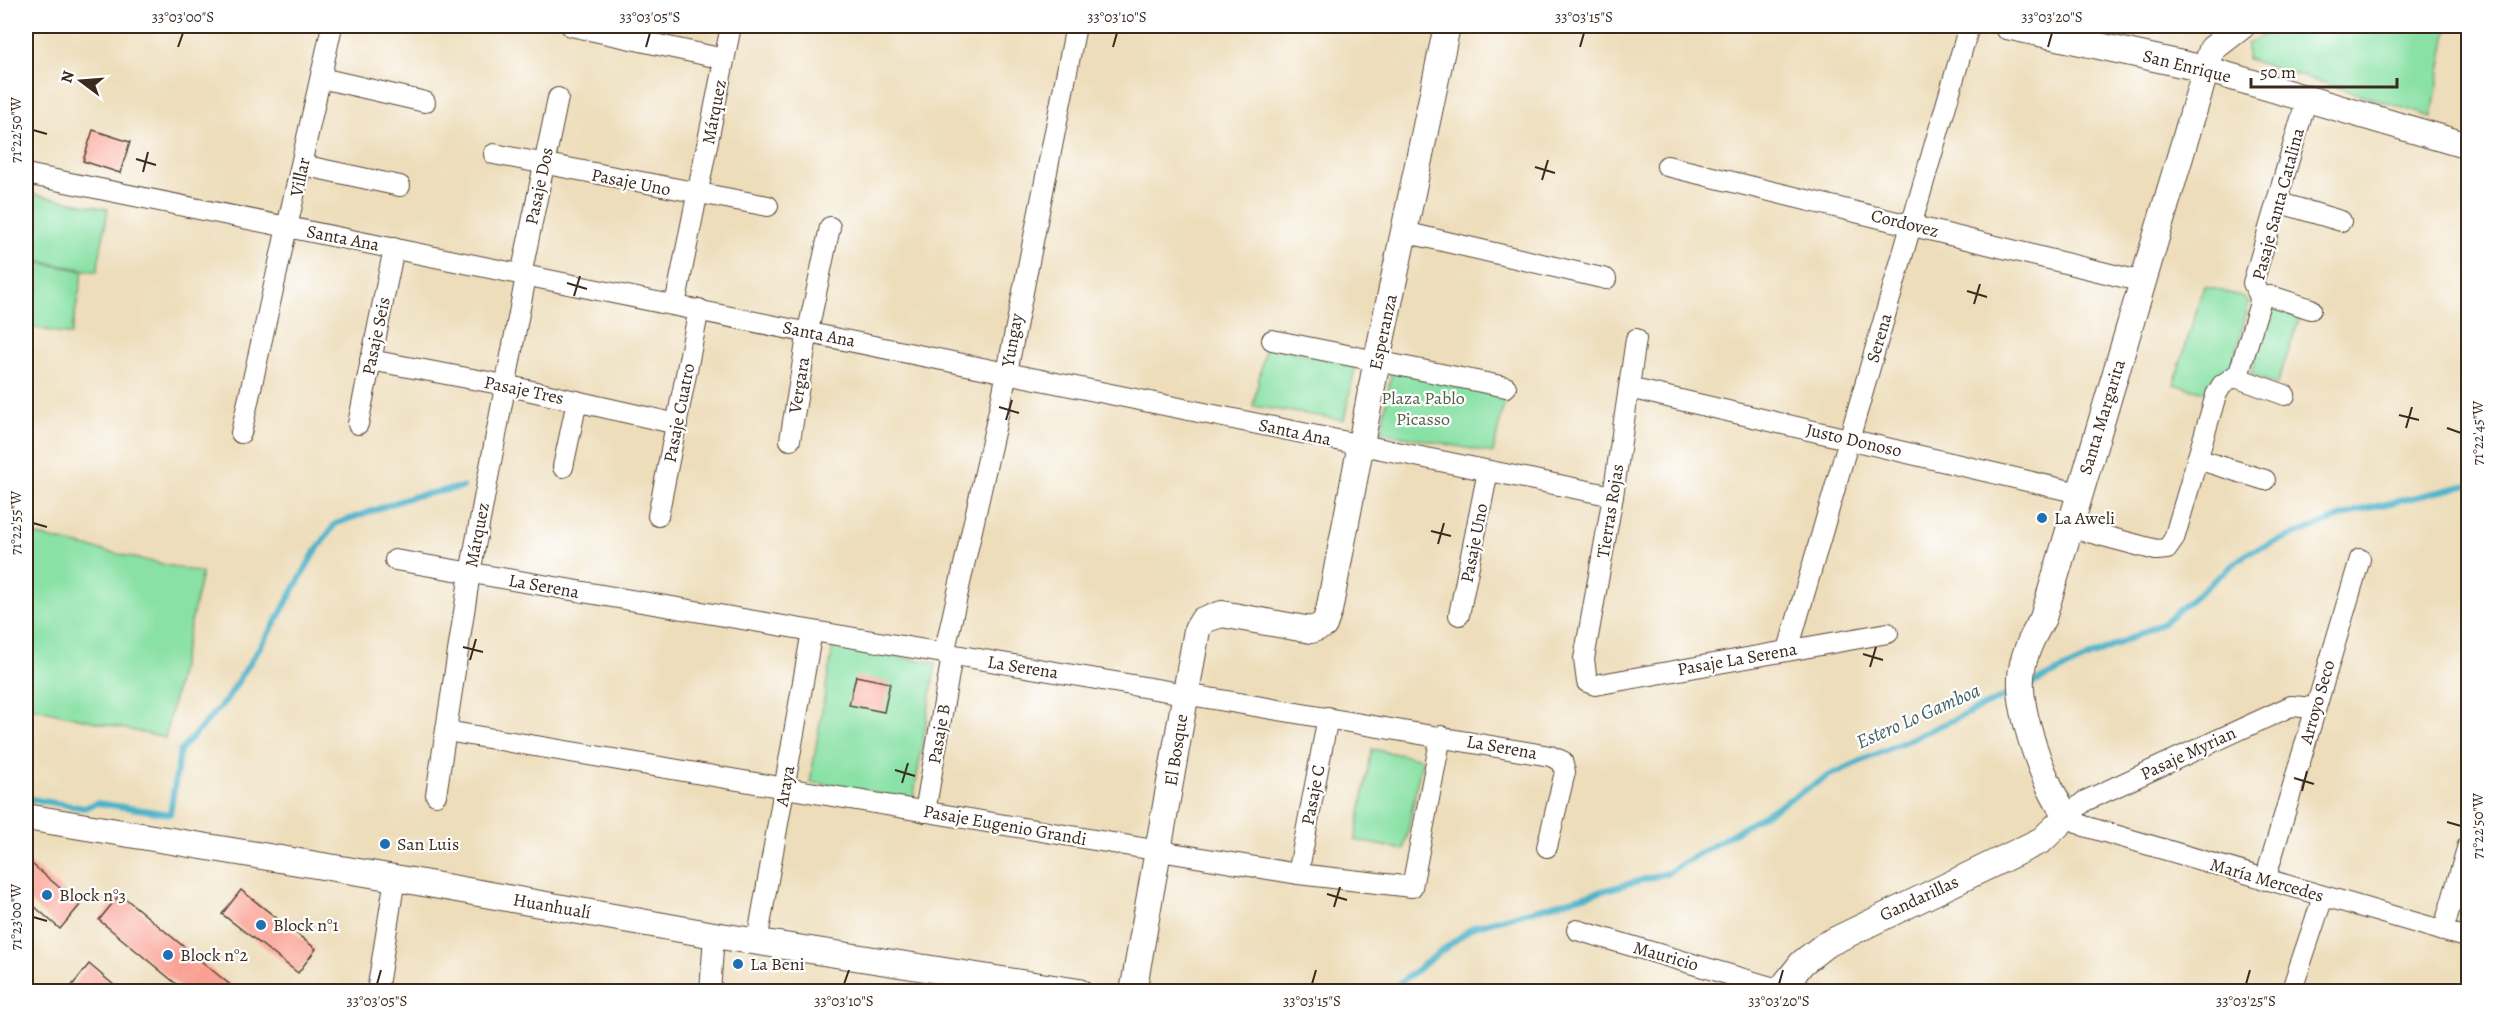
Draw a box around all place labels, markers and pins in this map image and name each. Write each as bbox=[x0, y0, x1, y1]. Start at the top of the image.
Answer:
place label: La Aweli bbox=[2054, 506, 2115, 530]
marker: La Aweli bbox=[2035, 511, 2049, 525]
place label: San Luis bbox=[397, 832, 459, 856]
marker: San Luis bbox=[378, 837, 392, 851]
place label: Block n°3 bbox=[59, 883, 126, 907]
marker: Block n°3 bbox=[40, 888, 54, 902]
place label: Block n°1 bbox=[273, 913, 339, 937]
marker: Block n°1 bbox=[254, 918, 268, 932]
place label: Block n°2 bbox=[180, 943, 249, 967]
marker: Block n°2 bbox=[161, 948, 175, 962]
place label: La Beni bbox=[750, 952, 805, 976]
marker: La Beni bbox=[731, 957, 745, 971]

